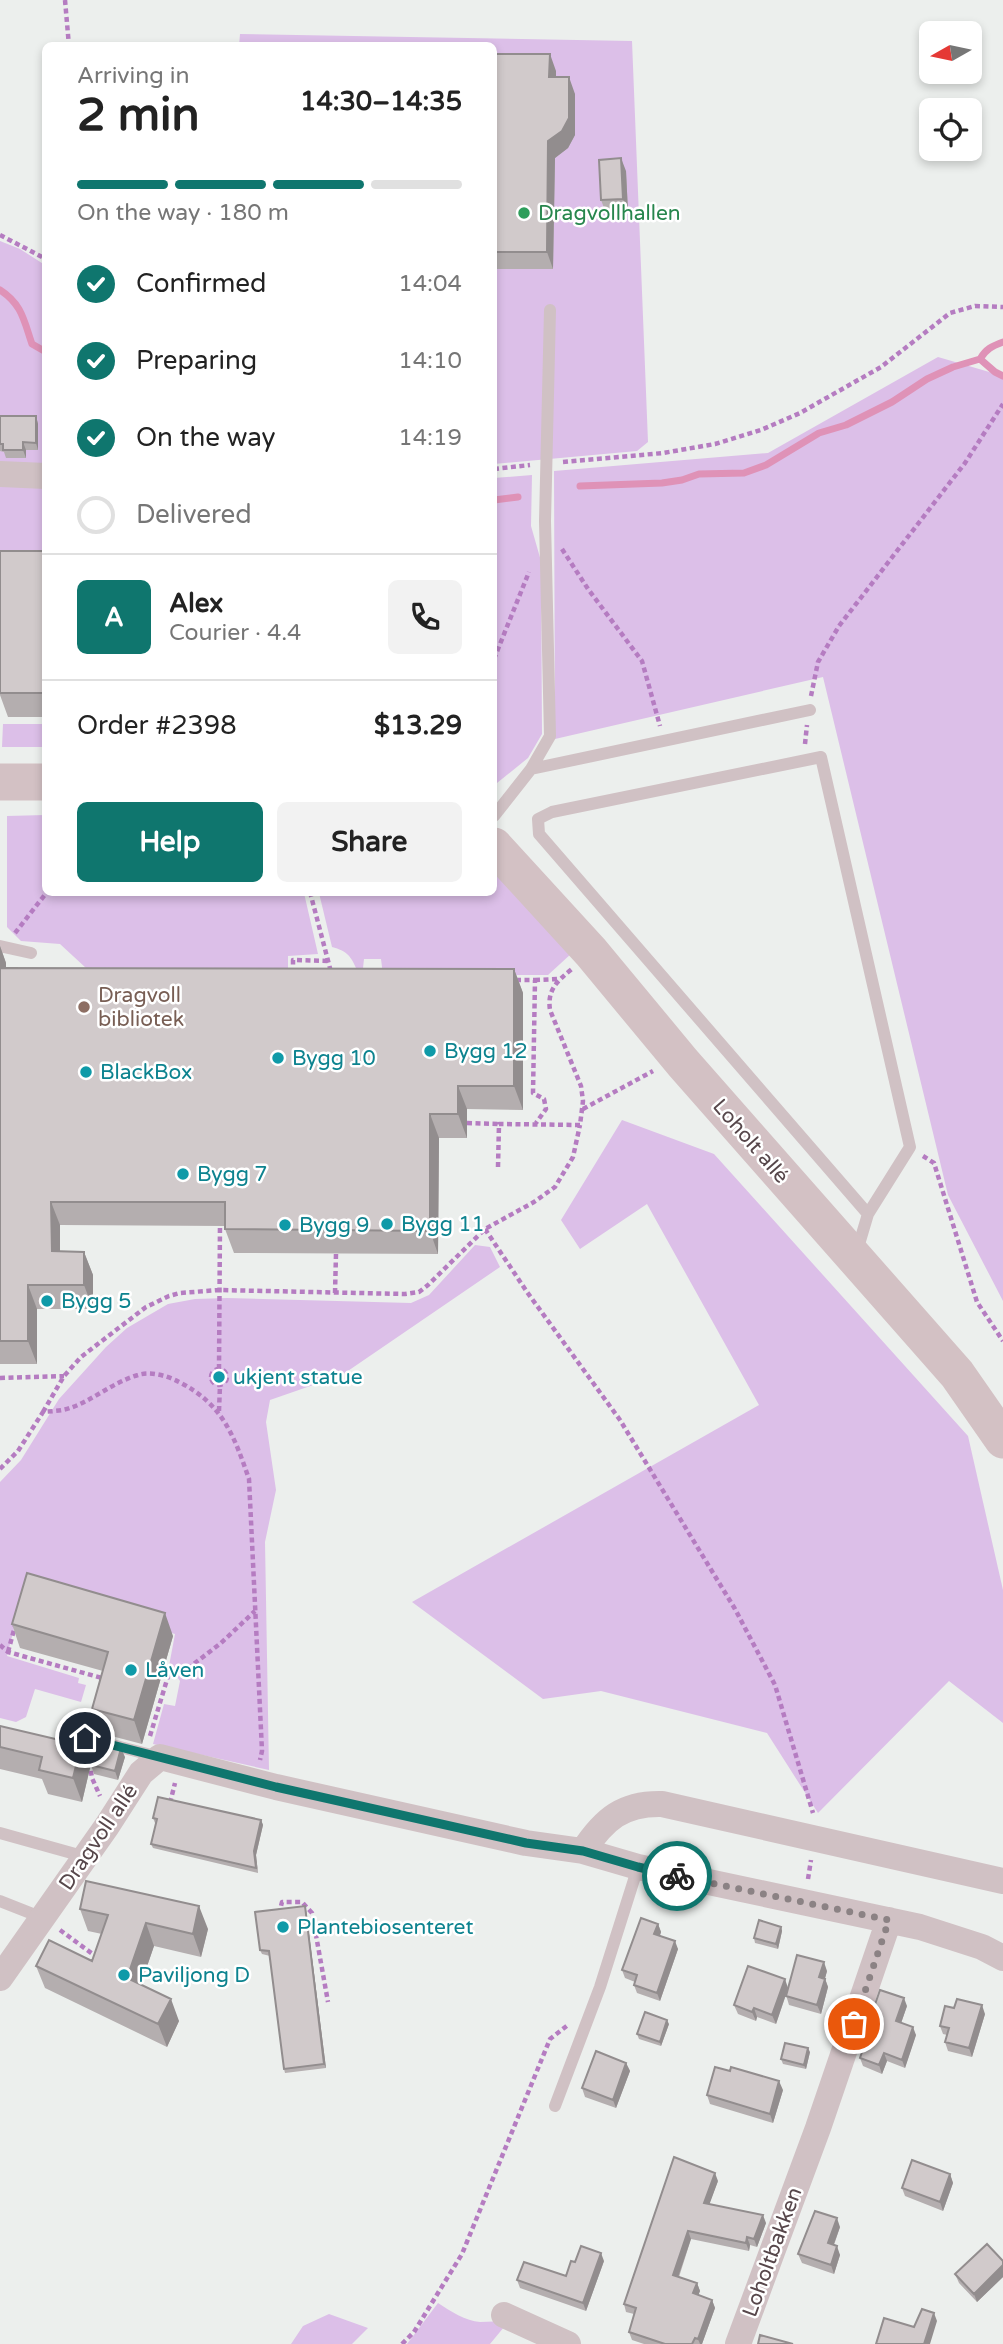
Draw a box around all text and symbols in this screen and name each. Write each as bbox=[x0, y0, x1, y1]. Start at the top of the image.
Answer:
north arrow bbox=[919, 21, 982, 84]
map controls bbox=[919, 21, 982, 161]
text: Arriving in bbox=[77, 62, 190, 90]
text: 14:30–14:35 bbox=[300, 86, 462, 117]
text: 2 min bbox=[77, 88, 200, 143]
button: locate bbox=[919, 98, 982, 161]
text: On the way · 180 m bbox=[77, 199, 289, 227]
place label: Dragvollhallen bbox=[538, 201, 681, 226]
marker: Dragvollhallen bbox=[516, 205, 532, 221]
icon: check bbox=[77, 265, 115, 303]
text: Confirmed bbox=[136, 268, 266, 299]
text: 14:04 bbox=[398, 270, 462, 298]
icon: check bbox=[77, 342, 115, 380]
text: Preparing bbox=[136, 345, 257, 376]
text: 14:10 bbox=[398, 347, 462, 375]
icon: check bbox=[77, 419, 115, 457]
text: On the way bbox=[136, 422, 276, 453]
text: 14:19 bbox=[398, 424, 462, 452]
text: Delivered bbox=[136, 499, 252, 530]
button: phone bbox=[388, 580, 462, 654]
text: Alex bbox=[169, 588, 223, 619]
text: A bbox=[104, 602, 124, 633]
text: Courier · 4.4 bbox=[169, 619, 301, 647]
text: Order #2398 bbox=[77, 710, 237, 741]
text: $13.29 bbox=[374, 710, 462, 741]
button: Help bbox=[77, 802, 263, 882]
button: Share bbox=[277, 802, 462, 882]
place label: Dragvoll bibliotek bbox=[98, 983, 184, 1032]
marker: Dragvoll bibliotek bbox=[76, 999, 92, 1015]
place label: Bygg 12 bbox=[444, 1039, 528, 1064]
marker: Bygg 12 bbox=[422, 1043, 438, 1059]
place label: Bygg 10 bbox=[292, 1046, 376, 1071]
marker: Bygg 10 bbox=[270, 1050, 286, 1066]
place label: BlackBox bbox=[100, 1060, 192, 1085]
marker: BlackBox bbox=[78, 1064, 94, 1080]
street label: Loholt allé bbox=[707, 1094, 794, 1189]
place label: Bygg 7 bbox=[197, 1162, 268, 1187]
marker: Bygg 7 bbox=[175, 1166, 191, 1182]
place label: Bygg 11 bbox=[401, 1212, 485, 1237]
place label: Bygg 9 bbox=[299, 1213, 370, 1238]
marker: Bygg 11 bbox=[379, 1216, 395, 1232]
marker: Bygg 9 bbox=[277, 1217, 293, 1233]
place label: Bygg 5 bbox=[61, 1289, 132, 1314]
marker: Bygg 5 bbox=[39, 1293, 55, 1309]
place label: ukjent statue bbox=[233, 1365, 363, 1390]
marker: ukjent statue bbox=[211, 1369, 227, 1385]
place label: Låven bbox=[145, 1658, 204, 1683]
marker: Låven bbox=[123, 1662, 139, 1678]
pin bbox=[55, 1708, 115, 1768]
icon: home bbox=[66, 1719, 104, 1757]
street label: Dragvoll allé bbox=[54, 1779, 143, 1895]
courier bbox=[642, 1841, 712, 1911]
icon: bike bbox=[658, 1857, 696, 1895]
place label: Plantebiosenteret bbox=[297, 1915, 473, 1940]
marker: Plantebiosenteret bbox=[275, 1919, 291, 1935]
place label: Paviljong D bbox=[138, 1963, 250, 1988]
marker: Paviljong D bbox=[116, 1967, 132, 1983]
pin bbox=[824, 1994, 884, 2054]
icon: bag bbox=[835, 2005, 873, 2043]
street label: Loholtbakken bbox=[737, 2184, 807, 2320]

